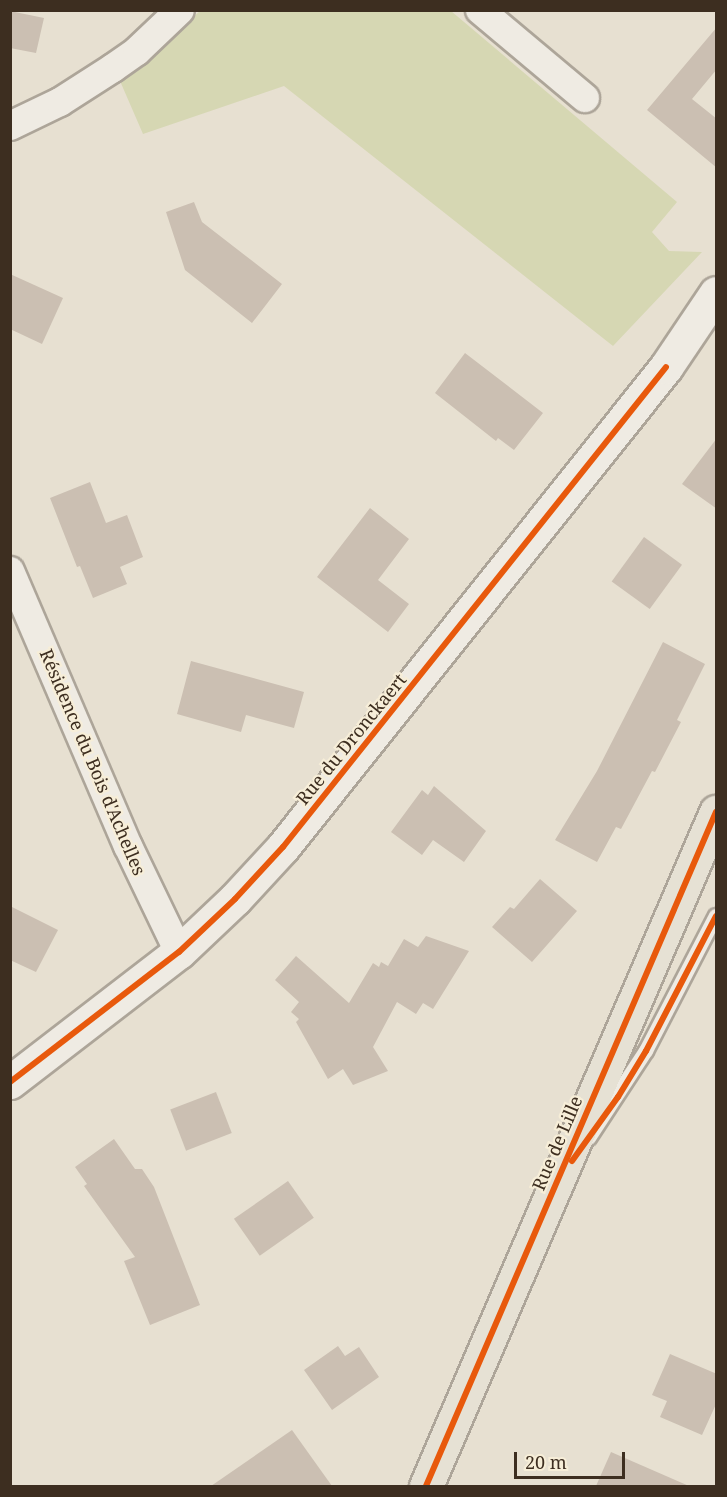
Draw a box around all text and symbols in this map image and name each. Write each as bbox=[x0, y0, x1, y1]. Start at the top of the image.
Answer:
street label: Résidence du Bois d'Achelles bbox=[36, 646, 150, 878]
street label: Rue du Dronckaert bbox=[292, 669, 410, 809]
street label: Rue de Lille bbox=[527, 1092, 587, 1194]
scale bar bbox=[517, 1440, 628, 1478]
text: 20 m bbox=[525, 1450, 567, 1474]

